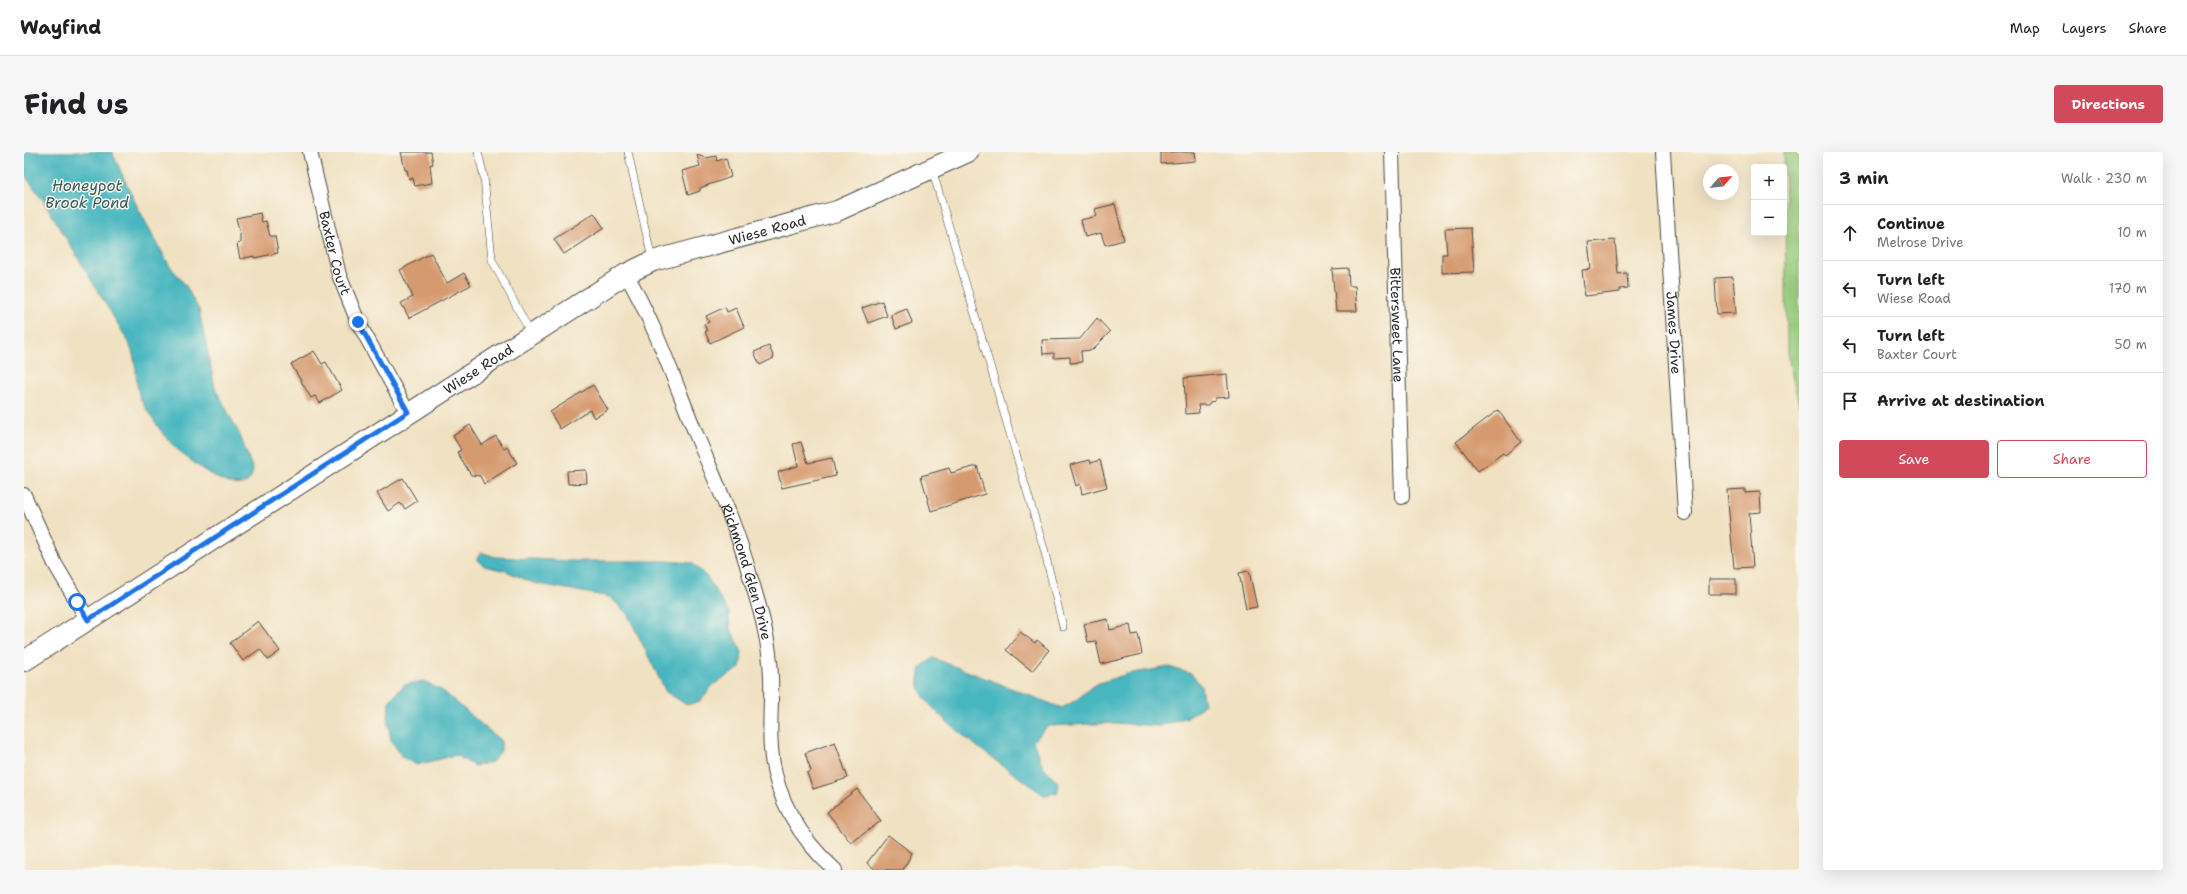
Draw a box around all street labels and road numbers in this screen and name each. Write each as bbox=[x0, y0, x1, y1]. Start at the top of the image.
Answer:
street label: Baxter Court bbox=[315, 209, 355, 298]
street label: Wiese Road bbox=[726, 211, 808, 249]
street label: Bittersweet Lane bbox=[1386, 267, 1408, 383]
street label: James Drive bbox=[1663, 291, 1686, 375]
street label: Wiese Road bbox=[440, 340, 517, 398]
street label: Richmond Glen Drive bbox=[717, 501, 776, 642]

